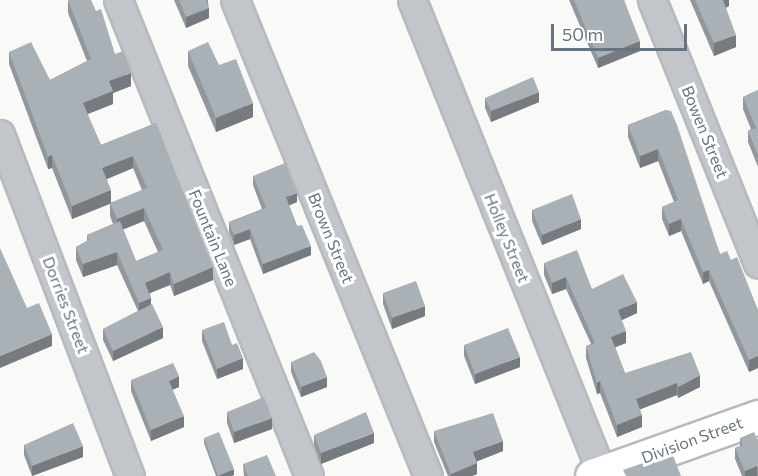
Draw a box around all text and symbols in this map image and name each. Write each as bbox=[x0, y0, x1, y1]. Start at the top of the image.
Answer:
scale bar bbox=[554, 12, 690, 50]
text: 50 m bbox=[562, 23, 603, 45]
street label: Bowen Street bbox=[678, 83, 732, 181]
street label: Fountain Lane bbox=[185, 187, 241, 289]
street label: Brown Street bbox=[304, 190, 358, 286]
street label: Holley Street bbox=[480, 191, 534, 285]
street label: Dorries Street bbox=[39, 254, 93, 356]
street label: Division Street bbox=[639, 413, 745, 467]

